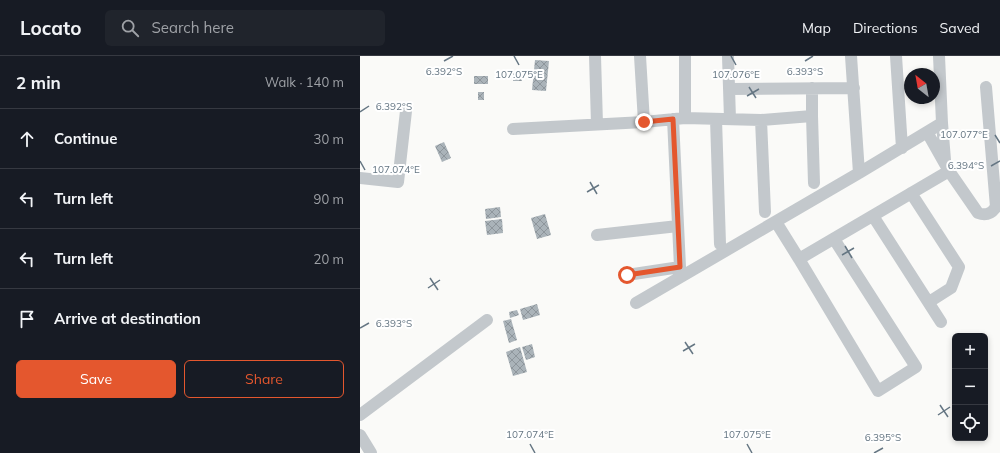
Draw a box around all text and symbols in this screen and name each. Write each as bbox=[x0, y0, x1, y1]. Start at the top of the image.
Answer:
search box bbox=[105, 10, 385, 46]
text: Locato bbox=[20, 16, 81, 40]
icon: search bbox=[119, 17, 141, 39]
text: Search here bbox=[151, 18, 234, 37]
text: Map bbox=[802, 19, 831, 37]
text: Directions bbox=[853, 19, 918, 37]
text: Saved bbox=[940, 19, 980, 37]
text: 6.392°S bbox=[426, 65, 462, 78]
text: 6.393°S bbox=[787, 65, 823, 78]
text: 107.075°E bbox=[495, 68, 543, 81]
text: 107.076°E bbox=[712, 68, 760, 81]
north arrow bbox=[904, 68, 940, 104]
text: 2 min bbox=[16, 72, 61, 93]
text: Walk · 140 m bbox=[265, 74, 344, 90]
text: 6.392°S bbox=[376, 100, 412, 113]
route end bbox=[635, 113, 653, 131]
icon: ahead bbox=[16, 128, 38, 150]
text: 107.077°E bbox=[940, 128, 988, 141]
text: Continue bbox=[54, 129, 117, 148]
text: 30 m bbox=[314, 131, 344, 147]
text: 6.394°S bbox=[948, 159, 984, 172]
text: 107.074°E bbox=[372, 163, 420, 176]
icon: left bbox=[16, 188, 38, 210]
text: Turn left bbox=[54, 189, 113, 208]
text: 90 m bbox=[314, 191, 344, 207]
icon: left bbox=[16, 248, 38, 270]
text: Turn left bbox=[54, 249, 113, 268]
text: 20 m bbox=[314, 251, 344, 267]
route start bbox=[618, 266, 636, 284]
icon: arrive bbox=[16, 308, 38, 330]
text: Arrive at destination bbox=[54, 309, 201, 328]
text: 6.393°S bbox=[376, 317, 412, 330]
map controls bbox=[952, 333, 988, 441]
button: + bbox=[952, 333, 988, 369]
button: Save bbox=[16, 360, 176, 398]
button: Share bbox=[184, 360, 344, 398]
button: − bbox=[952, 369, 988, 405]
button: locate bbox=[952, 405, 988, 441]
text: 107.074°E bbox=[506, 428, 554, 441]
text: 107.075°E bbox=[723, 428, 771, 441]
text: 6.395°S bbox=[865, 431, 901, 444]

